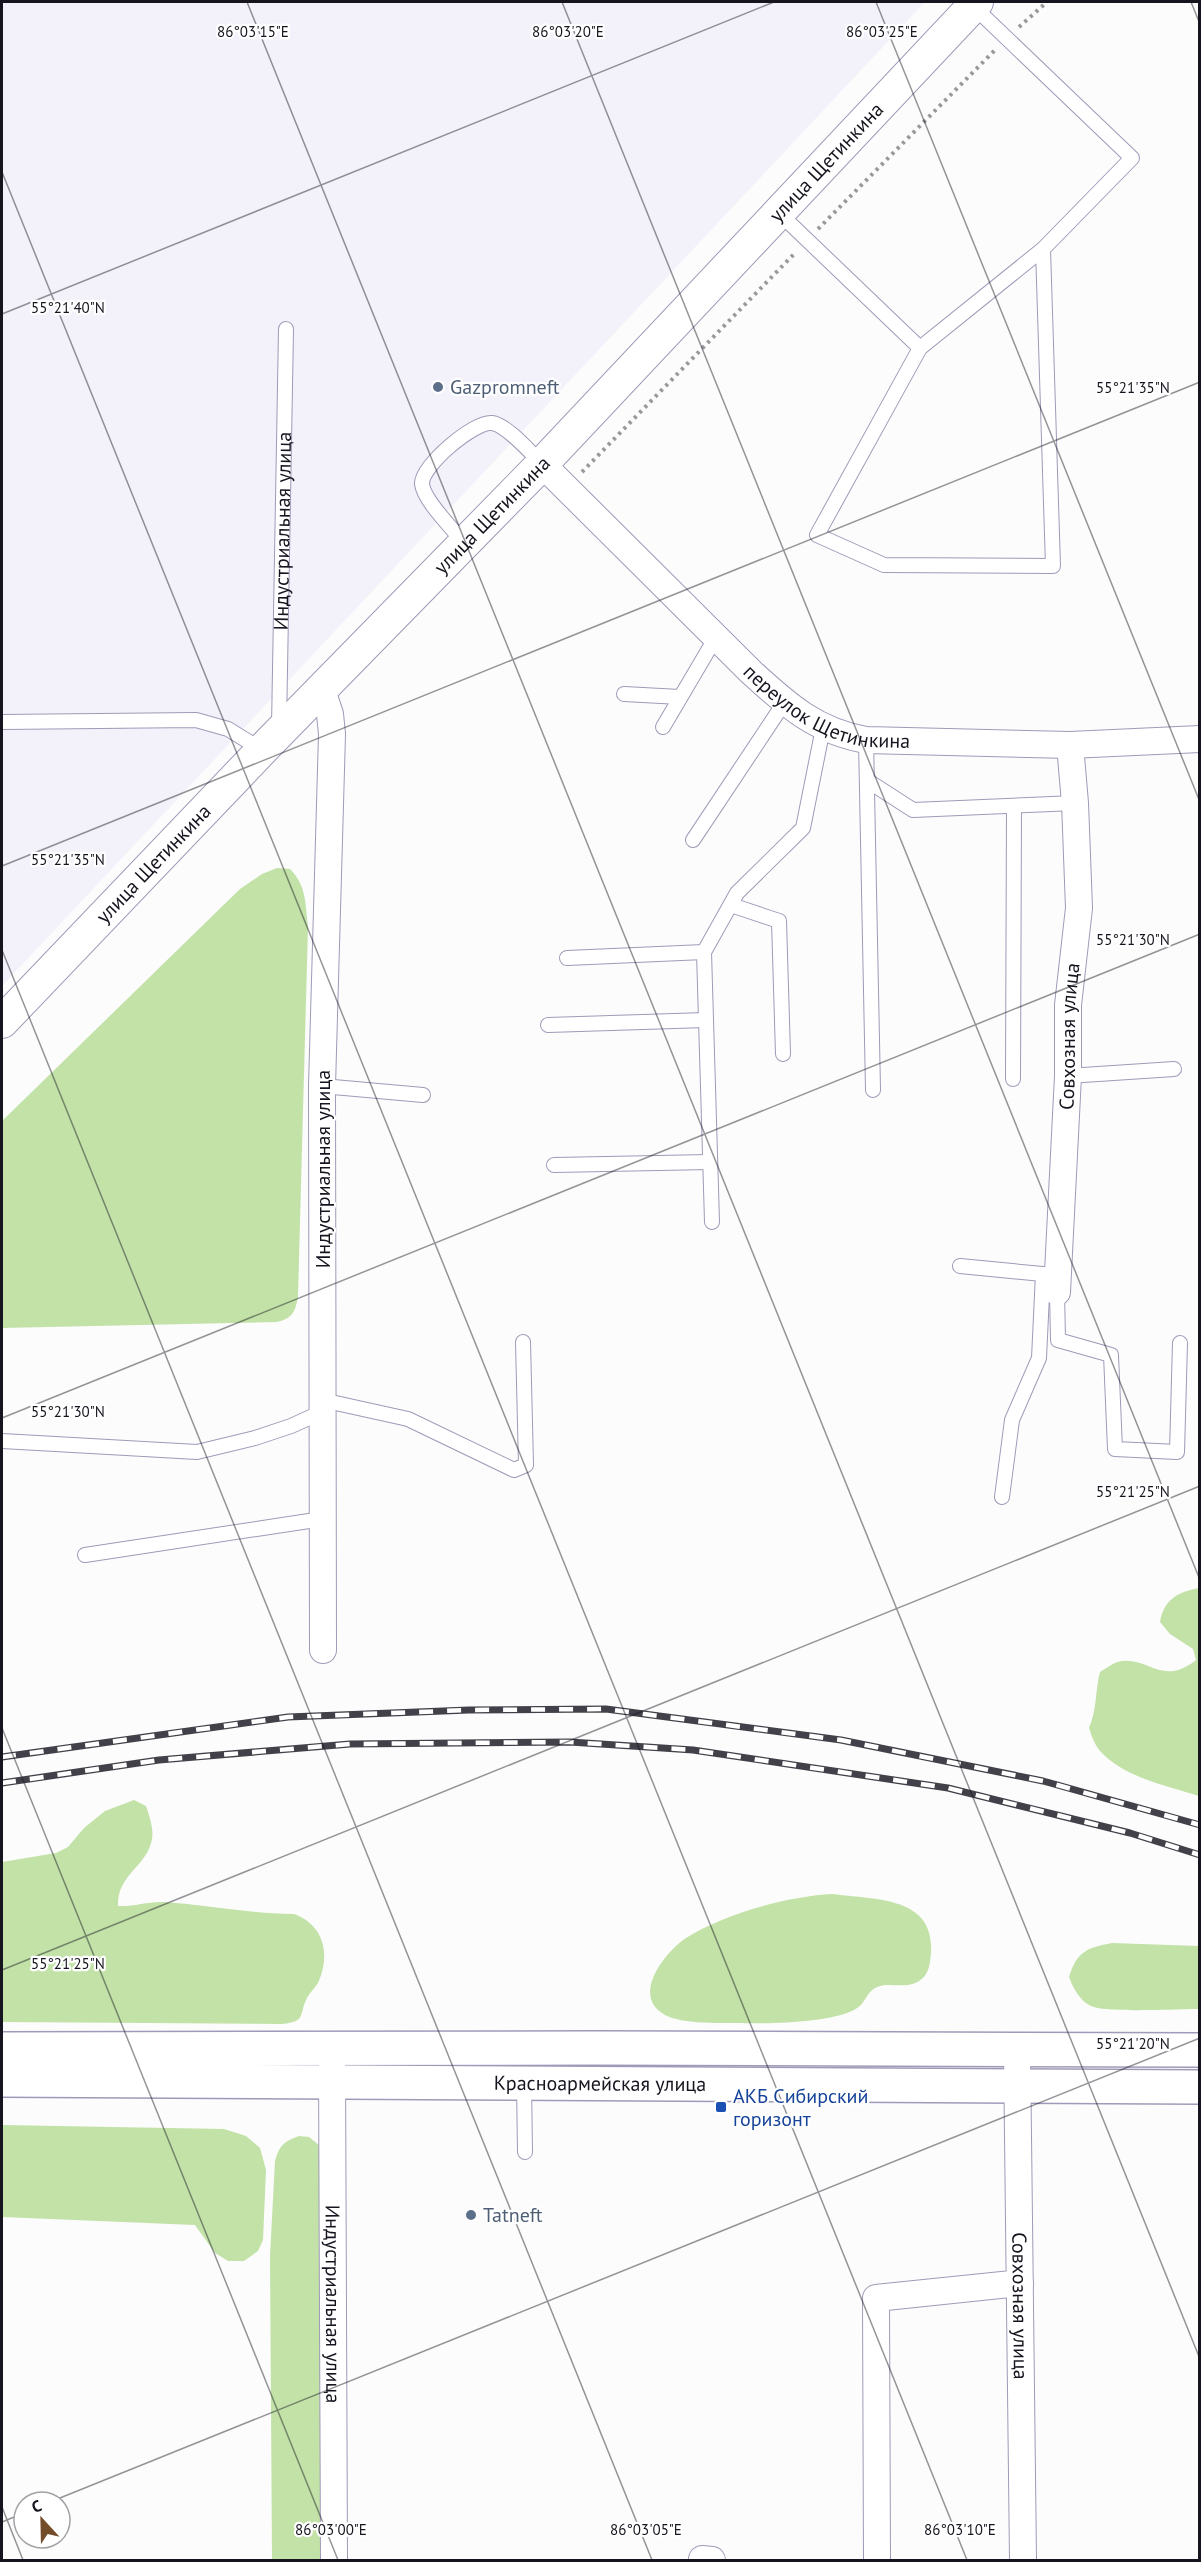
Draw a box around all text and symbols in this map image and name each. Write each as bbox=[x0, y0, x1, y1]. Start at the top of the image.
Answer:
text: 86°03'15"E bbox=[217, 22, 289, 41]
text: 86°03'20"E bbox=[532, 22, 604, 41]
text: 86°03'25"E bbox=[846, 22, 918, 41]
street label: улица Щетинкина bbox=[763, 97, 889, 228]
text: 55°21'40"N bbox=[31, 298, 105, 317]
place label: Gazpromneft bbox=[450, 374, 560, 400]
text: 55°21'35"N bbox=[1096, 378, 1170, 397]
marker: Gazpromneft bbox=[431, 380, 445, 394]
street label: Индустриальная улица bbox=[268, 431, 297, 631]
street label: улица Щетинкина bbox=[428, 451, 556, 580]
street label: переулок Щетинкина bbox=[738, 659, 910, 754]
street label: улица Щетинкина bbox=[90, 799, 216, 929]
text: 55°21'35"N bbox=[31, 850, 105, 869]
text: 55°21'30"N bbox=[1096, 930, 1170, 949]
street label: Совхозная улица bbox=[1053, 961, 1086, 1111]
street label: Индустриальная улица bbox=[310, 1070, 336, 1268]
text: 55°21'30"N bbox=[31, 1402, 105, 1421]
text: 55°21'25"N bbox=[1096, 1482, 1170, 1501]
text: 55°21'25"N bbox=[31, 1954, 105, 1973]
text: 55°21'20"N bbox=[1096, 2034, 1170, 2053]
street label: Красноармейская улица bbox=[494, 2070, 706, 2097]
place label: АКБ Сибирский горизонт bbox=[733, 2083, 868, 2132]
marker: АКБ Сибирский горизонт bbox=[714, 2100, 728, 2114]
place label: Tatneft bbox=[483, 2202, 543, 2228]
street label: Индустриальная улица bbox=[320, 2205, 346, 2403]
marker: Tatneft bbox=[464, 2208, 478, 2222]
street label: Совхозная улица bbox=[1006, 2232, 1034, 2380]
north arrow bbox=[12, 2490, 72, 2550]
text: С bbox=[28, 2495, 44, 2517]
text: 86°03'00"E bbox=[295, 2520, 367, 2539]
text: 86°03'05"E bbox=[610, 2520, 682, 2539]
text: 86°03'10"E bbox=[924, 2520, 996, 2539]

